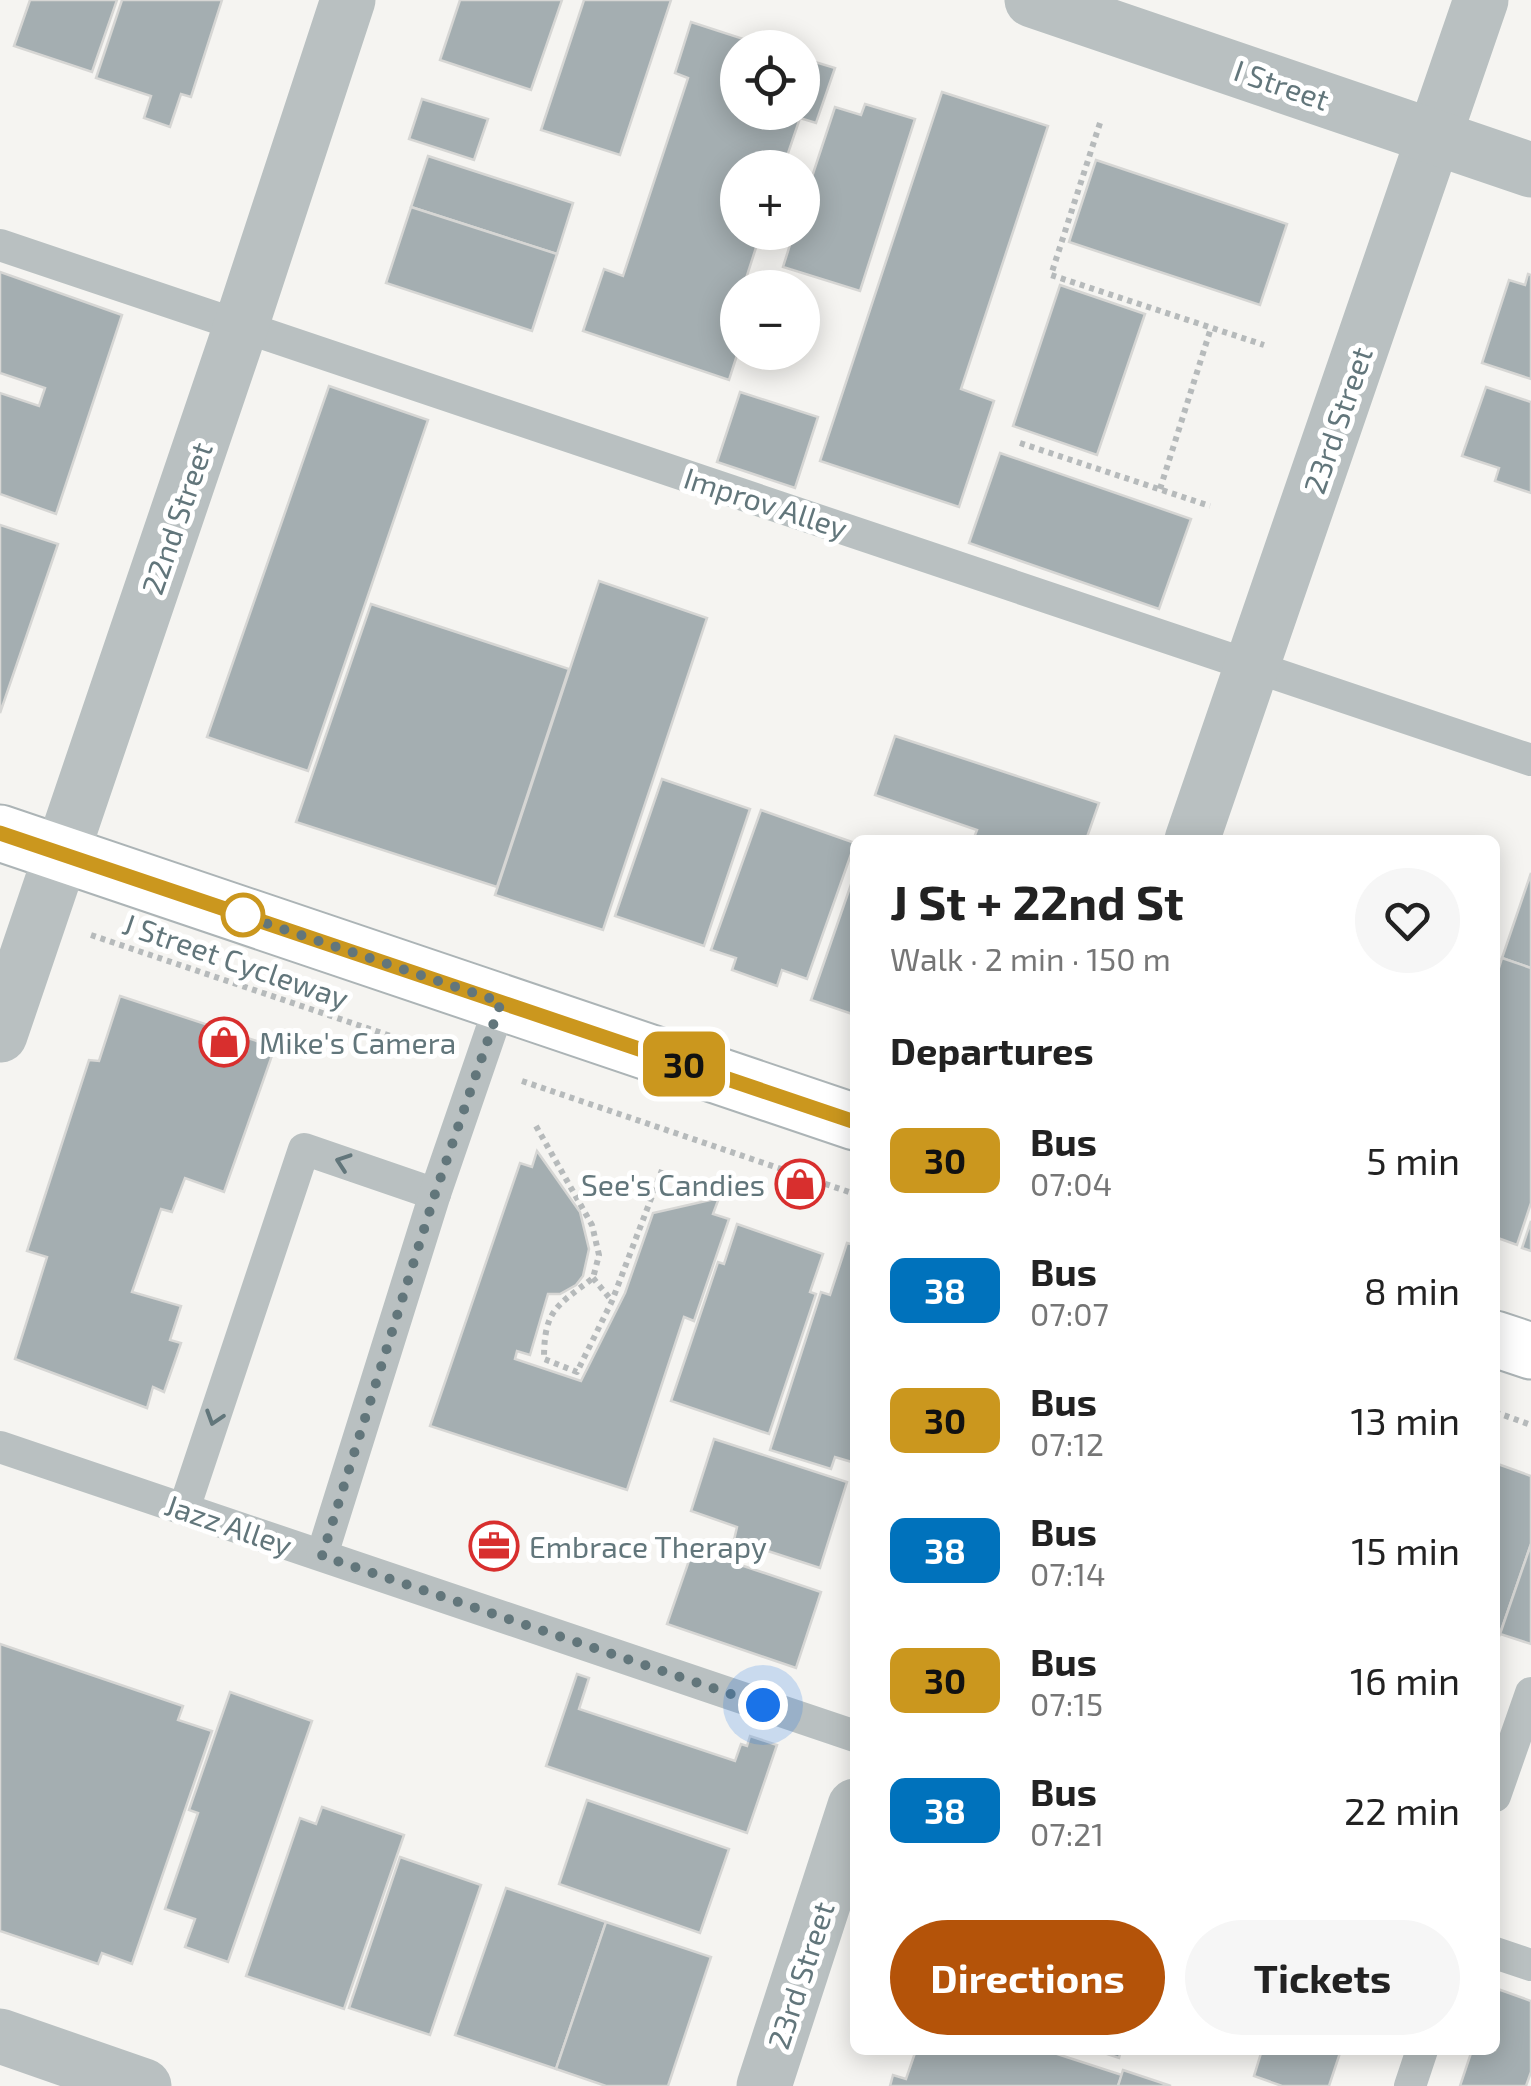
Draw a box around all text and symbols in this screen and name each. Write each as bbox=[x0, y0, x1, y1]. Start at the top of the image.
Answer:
map controls bbox=[720, 30, 820, 370]
button: locate bbox=[720, 30, 820, 130]
street label: I Street bbox=[1230, 51, 1334, 117]
button: + bbox=[720, 150, 820, 250]
button: − bbox=[720, 270, 820, 370]
street label: 23rd Street bbox=[1295, 342, 1379, 498]
street label: 22nd Street bbox=[133, 437, 219, 599]
street label: Improv Alley bbox=[680, 459, 852, 545]
button: heart bbox=[1355, 868, 1460, 973]
text: J St + 22nd St bbox=[890, 872, 1184, 930]
unlabelled marker bbox=[222, 894, 264, 936]
street label: J Street Cycleway bbox=[119, 905, 354, 1015]
text: Walk · 2 min · 150 m bbox=[890, 939, 1171, 977]
shop icon: Mike's Camera bbox=[198, 1016, 250, 1068]
place label: Mike's Camera bbox=[259, 1024, 456, 1060]
text: Departures bbox=[890, 1027, 1094, 1073]
line badge: 30 bbox=[639, 1032, 729, 1096]
text: 30 bbox=[663, 1043, 705, 1085]
text: Bus bbox=[1030, 1118, 1097, 1164]
text: 5 min bbox=[1366, 1137, 1460, 1183]
text: 30 bbox=[924, 1139, 966, 1181]
one-way arrow bbox=[335, 1154, 352, 1174]
shop icon: See's Candies bbox=[774, 1158, 826, 1210]
text: 07:04 bbox=[1030, 1164, 1112, 1202]
place label: See's Candies bbox=[581, 1166, 765, 1202]
text: Bus bbox=[1030, 1248, 1097, 1294]
text: 8 min bbox=[1364, 1267, 1460, 1313]
text: 38 bbox=[924, 1269, 966, 1311]
text: 07:07 bbox=[1030, 1294, 1109, 1332]
text: Bus bbox=[1030, 1378, 1097, 1424]
text: 13 min bbox=[1350, 1397, 1460, 1443]
text: 30 bbox=[924, 1399, 966, 1441]
one-way arrow bbox=[206, 1409, 226, 1426]
text: 07:12 bbox=[1030, 1424, 1104, 1462]
street label: Jazz Alley bbox=[161, 1486, 297, 1562]
text: Bus bbox=[1030, 1508, 1097, 1554]
office icon: Embrace Therapy bbox=[468, 1520, 520, 1572]
text: 15 min bbox=[1351, 1527, 1460, 1573]
place label: Embrace Therapy bbox=[529, 1528, 767, 1564]
text: 38 bbox=[924, 1529, 966, 1571]
text: 07:14 bbox=[1030, 1554, 1106, 1592]
text: Bus bbox=[1030, 1638, 1097, 1684]
text: 16 min bbox=[1350, 1657, 1460, 1703]
text: 30 bbox=[924, 1659, 966, 1701]
your location bbox=[738, 1680, 788, 1730]
text: 07:15 bbox=[1030, 1684, 1103, 1722]
text: Bus bbox=[1030, 1768, 1097, 1814]
text: 22 min bbox=[1344, 1787, 1460, 1833]
text: 38 bbox=[924, 1789, 966, 1831]
text: 07:21 bbox=[1030, 1814, 1104, 1852]
street label: 23rd Street bbox=[759, 1897, 841, 2053]
button: Directions bbox=[890, 1920, 1165, 2035]
button: Tickets bbox=[1185, 1920, 1460, 2035]

